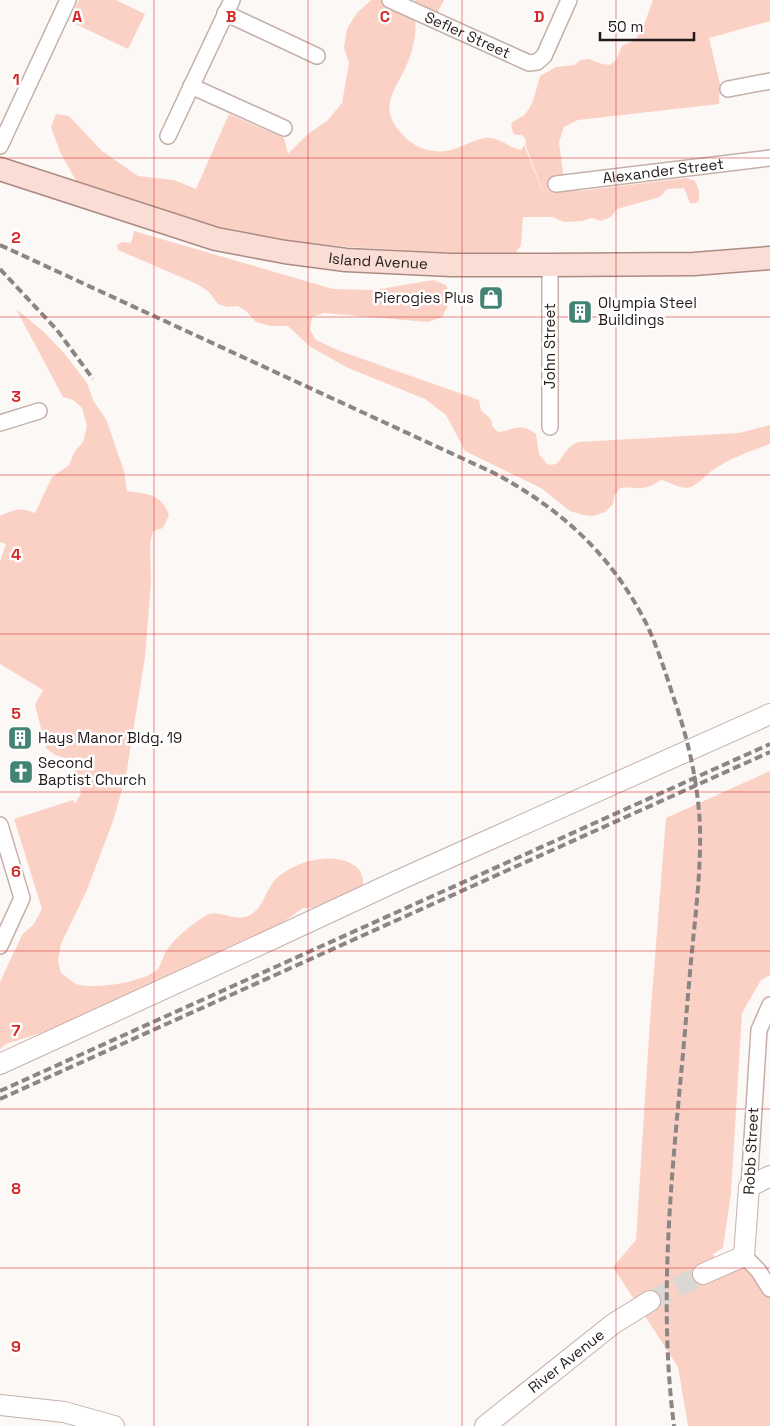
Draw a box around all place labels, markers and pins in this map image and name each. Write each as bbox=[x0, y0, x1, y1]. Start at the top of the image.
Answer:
shop icon: Pierogies Plus bbox=[478, 285, 504, 311]
place label: Pierogies Plus bbox=[374, 288, 474, 307]
place label: Olympia Steel Buildings bbox=[598, 293, 697, 329]
building icon: Olympia Steel Buildings bbox=[567, 299, 593, 325]
building icon: Hays Manor Bldg. 19 bbox=[7, 725, 33, 751]
place label: Hays Manor Bldg. 19 bbox=[38, 728, 182, 747]
place label: Second Baptist Church bbox=[38, 753, 146, 789]
church icon: Second Baptist Church bbox=[8, 759, 34, 785]

